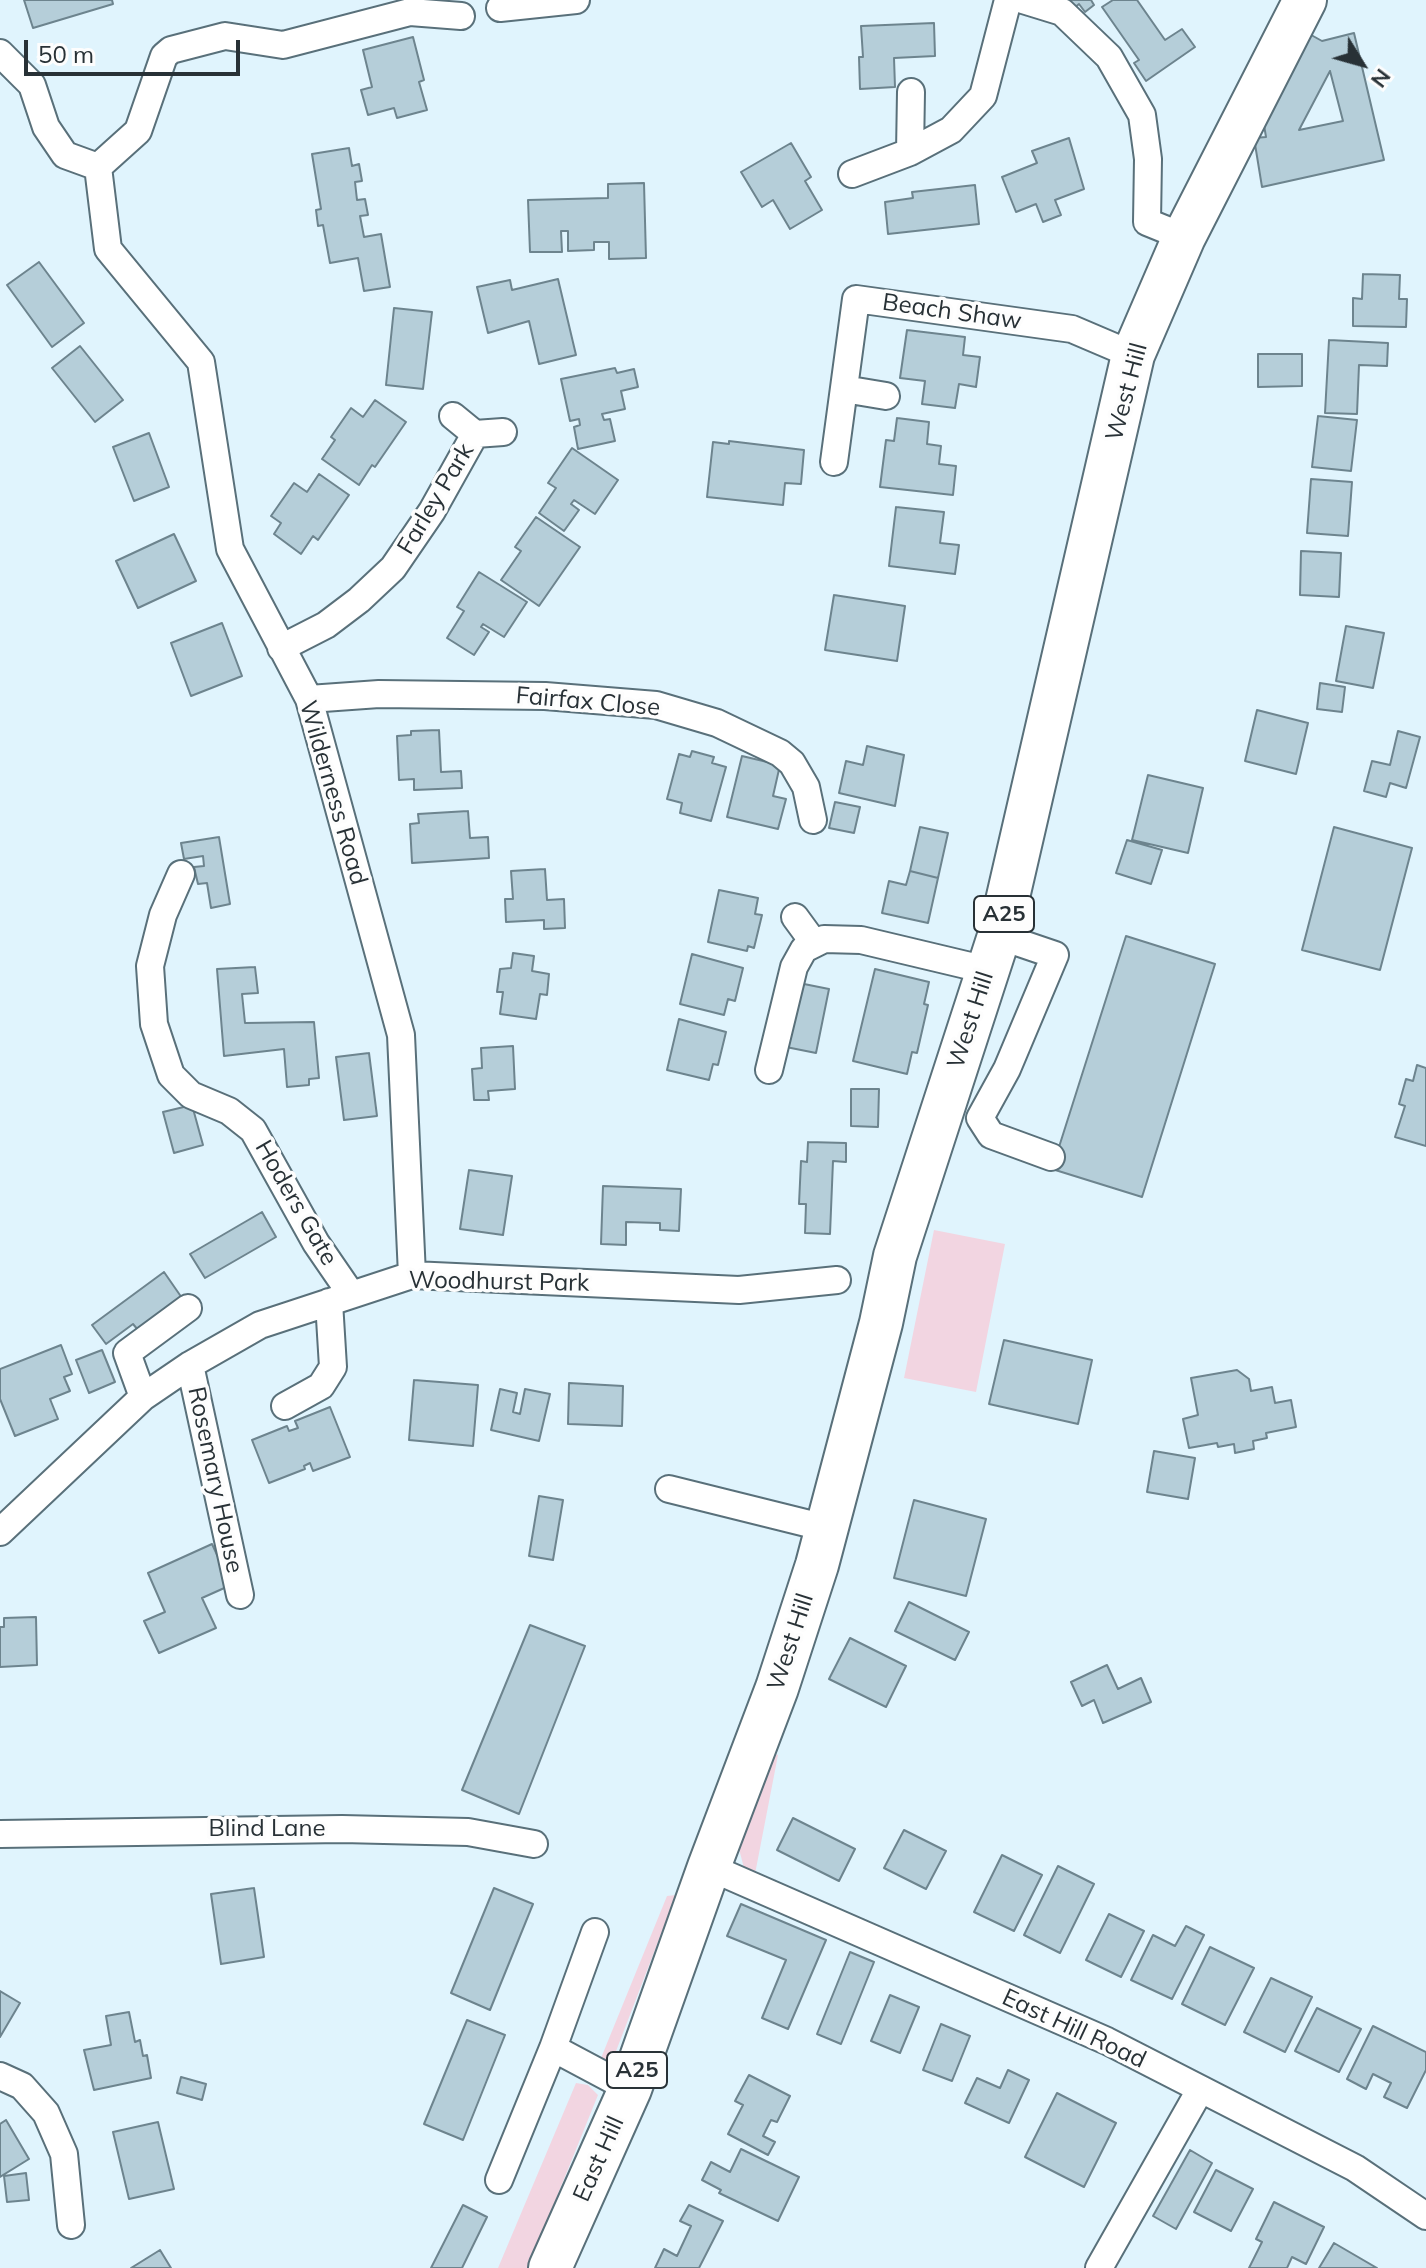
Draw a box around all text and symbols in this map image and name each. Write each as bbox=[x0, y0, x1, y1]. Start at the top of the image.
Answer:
scale bar bbox=[28, 24, 244, 74]
north arrow bbox=[1322, 24, 1402, 104]
text: 50 m bbox=[38, 39, 94, 69]
text: N bbox=[1365, 63, 1397, 94]
street label: Beach Shaw bbox=[881, 288, 1023, 336]
street label: West Hill bbox=[1100, 340, 1154, 444]
street label: Farley Park bbox=[392, 438, 480, 560]
street label: Fairfax Close bbox=[515, 681, 661, 723]
street label: Wilderness Road bbox=[293, 698, 373, 888]
road number: A25 bbox=[974, 896, 1034, 932]
street label: West Hill bbox=[942, 968, 1000, 1072]
street label: Hoders Gate bbox=[249, 1135, 343, 1271]
street label: Woodhurst Park bbox=[408, 1266, 590, 1298]
street label: Rosemary House bbox=[181, 1384, 249, 1576]
street label: West Hill bbox=[762, 1590, 820, 1694]
street label: Blind Lane bbox=[208, 1815, 326, 1843]
street label: East Hill Road bbox=[997, 1983, 1151, 2075]
road number: A25 bbox=[607, 2052, 667, 2088]
street label: East Hill bbox=[567, 2112, 631, 2206]

